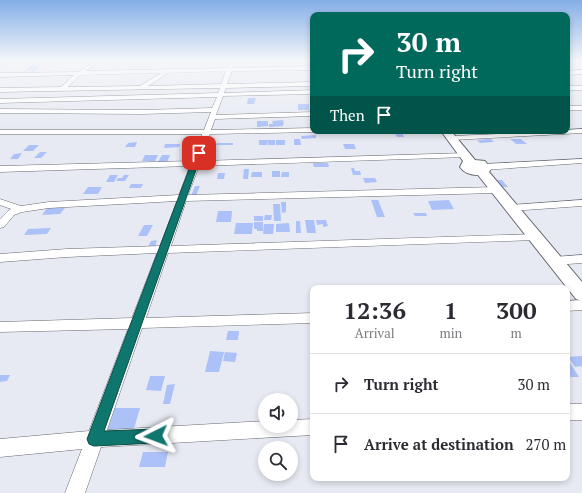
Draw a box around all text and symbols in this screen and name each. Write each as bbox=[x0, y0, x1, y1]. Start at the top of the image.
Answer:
text: 30 m bbox=[396, 23, 461, 60]
icon: right bbox=[330, 28, 382, 80]
text: Turn right bbox=[396, 59, 478, 83]
icon: arrive bbox=[373, 104, 395, 126]
text: Then bbox=[330, 105, 365, 125]
pin bbox=[182, 136, 216, 170]
icon: arrive bbox=[188, 142, 210, 164]
text: 12:36 bbox=[343, 294, 406, 326]
text: 1 bbox=[444, 294, 458, 326]
text: 300 bbox=[496, 294, 536, 326]
text: Arrival bbox=[355, 324, 395, 342]
text: min bbox=[439, 324, 462, 342]
text: m bbox=[511, 324, 522, 342]
icon: right bbox=[330, 373, 352, 395]
text: Turn right bbox=[364, 374, 439, 394]
text: 30 m bbox=[517, 374, 550, 394]
map controls bbox=[258, 393, 298, 481]
button: sound bbox=[258, 393, 298, 433]
position arrow bbox=[135, 415, 177, 457]
icon: arrive bbox=[330, 433, 352, 455]
text: Arrive at destination bbox=[364, 434, 514, 454]
text: 270 m bbox=[526, 434, 566, 454]
button: search bbox=[258, 441, 298, 481]

